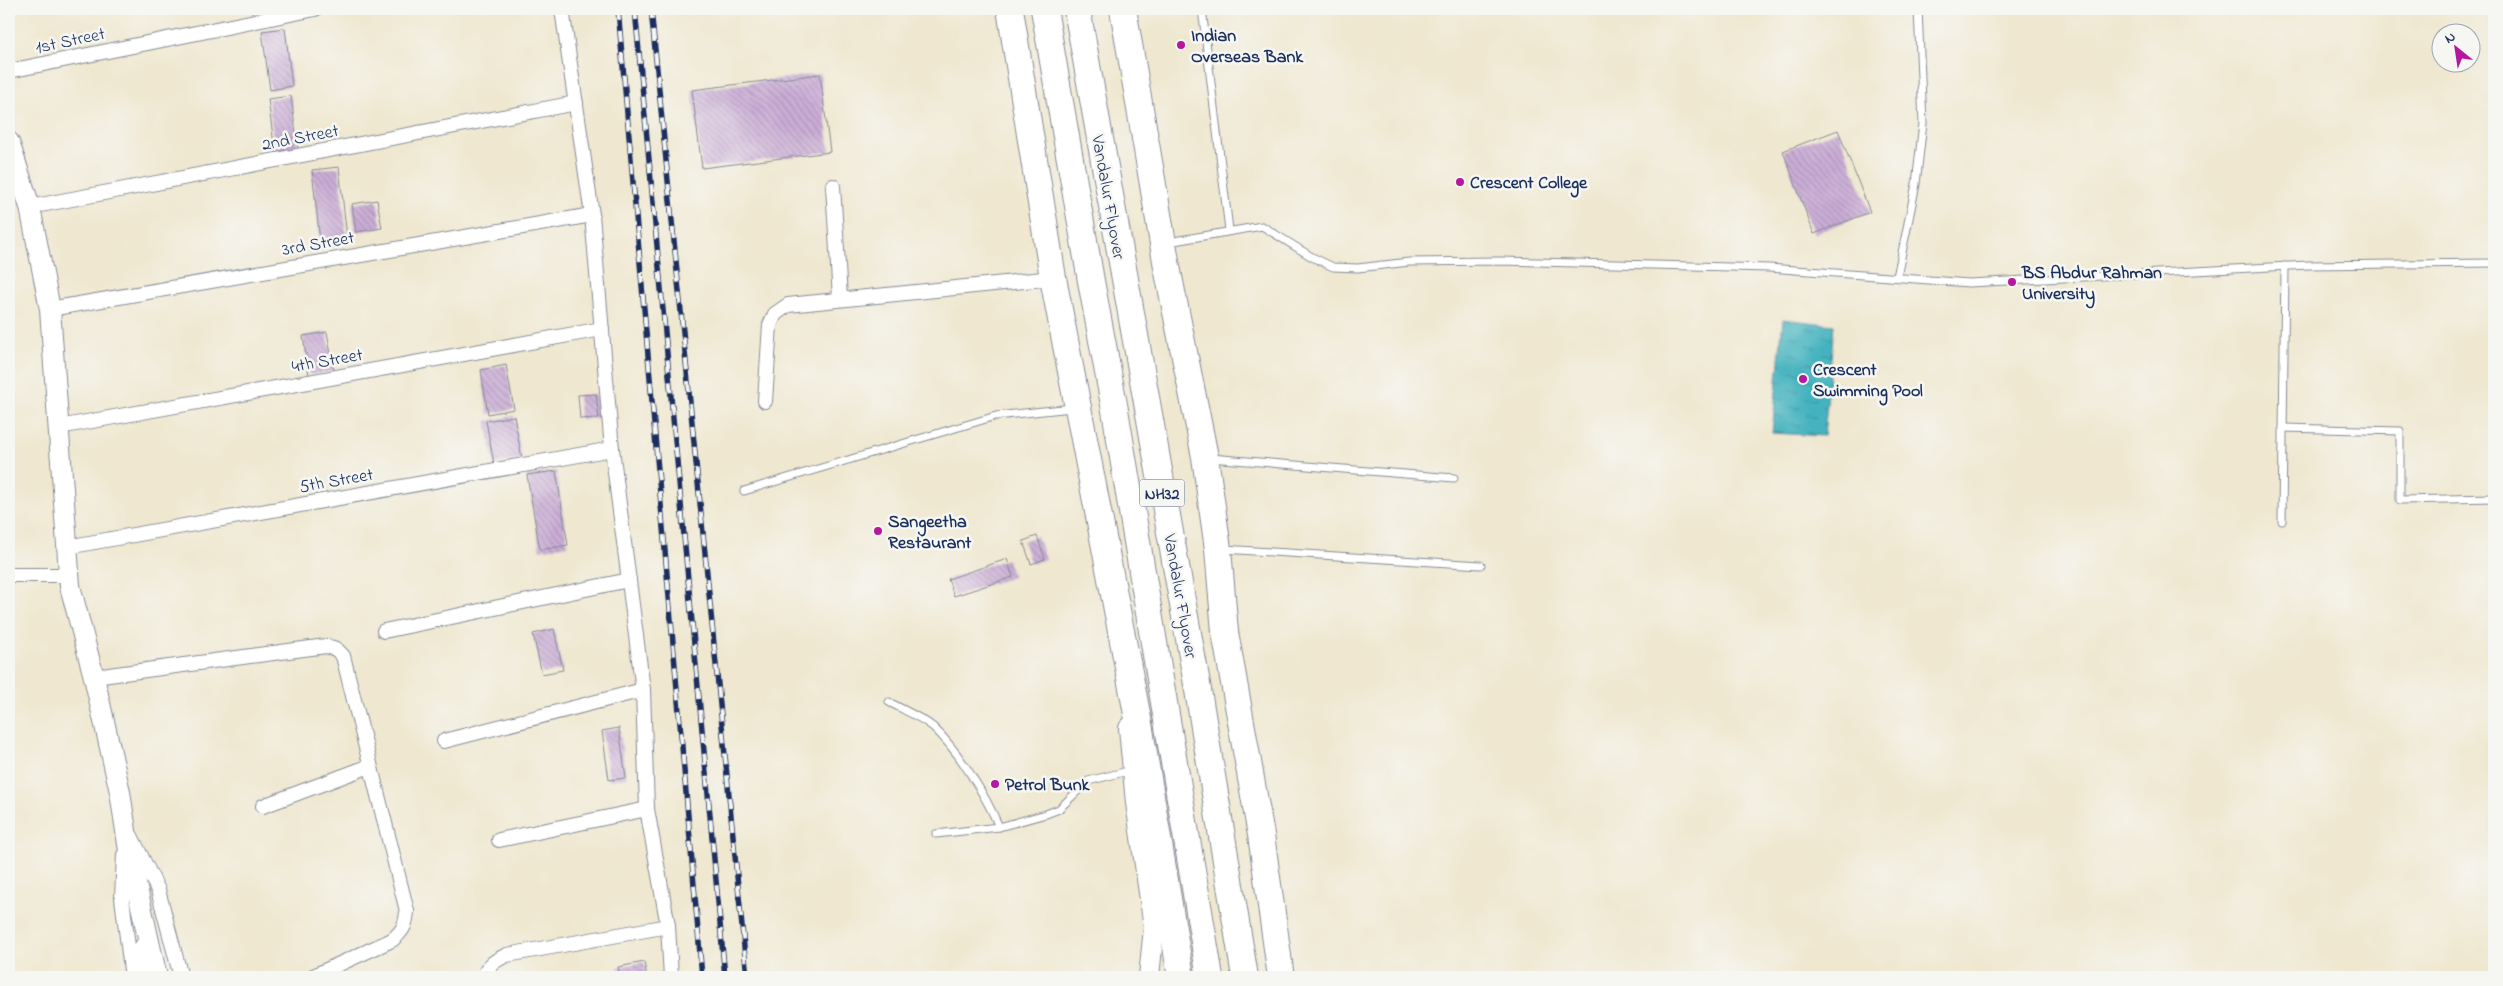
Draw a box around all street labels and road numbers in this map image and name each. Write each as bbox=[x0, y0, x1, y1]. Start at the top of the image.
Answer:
street label: 1st Street bbox=[33, 22, 108, 62]
street label: 2nd Street bbox=[260, 119, 341, 159]
street label: Vandalur Flyover bbox=[1083, 132, 1131, 262]
street label: 3rd Street bbox=[280, 226, 357, 264]
street label: 4th Street bbox=[290, 343, 365, 381]
street label: 5th Street bbox=[297, 463, 375, 501]
road number: NH32 bbox=[1140, 479, 1184, 506]
street label: Vandalur Flyover bbox=[1155, 531, 1203, 661]

